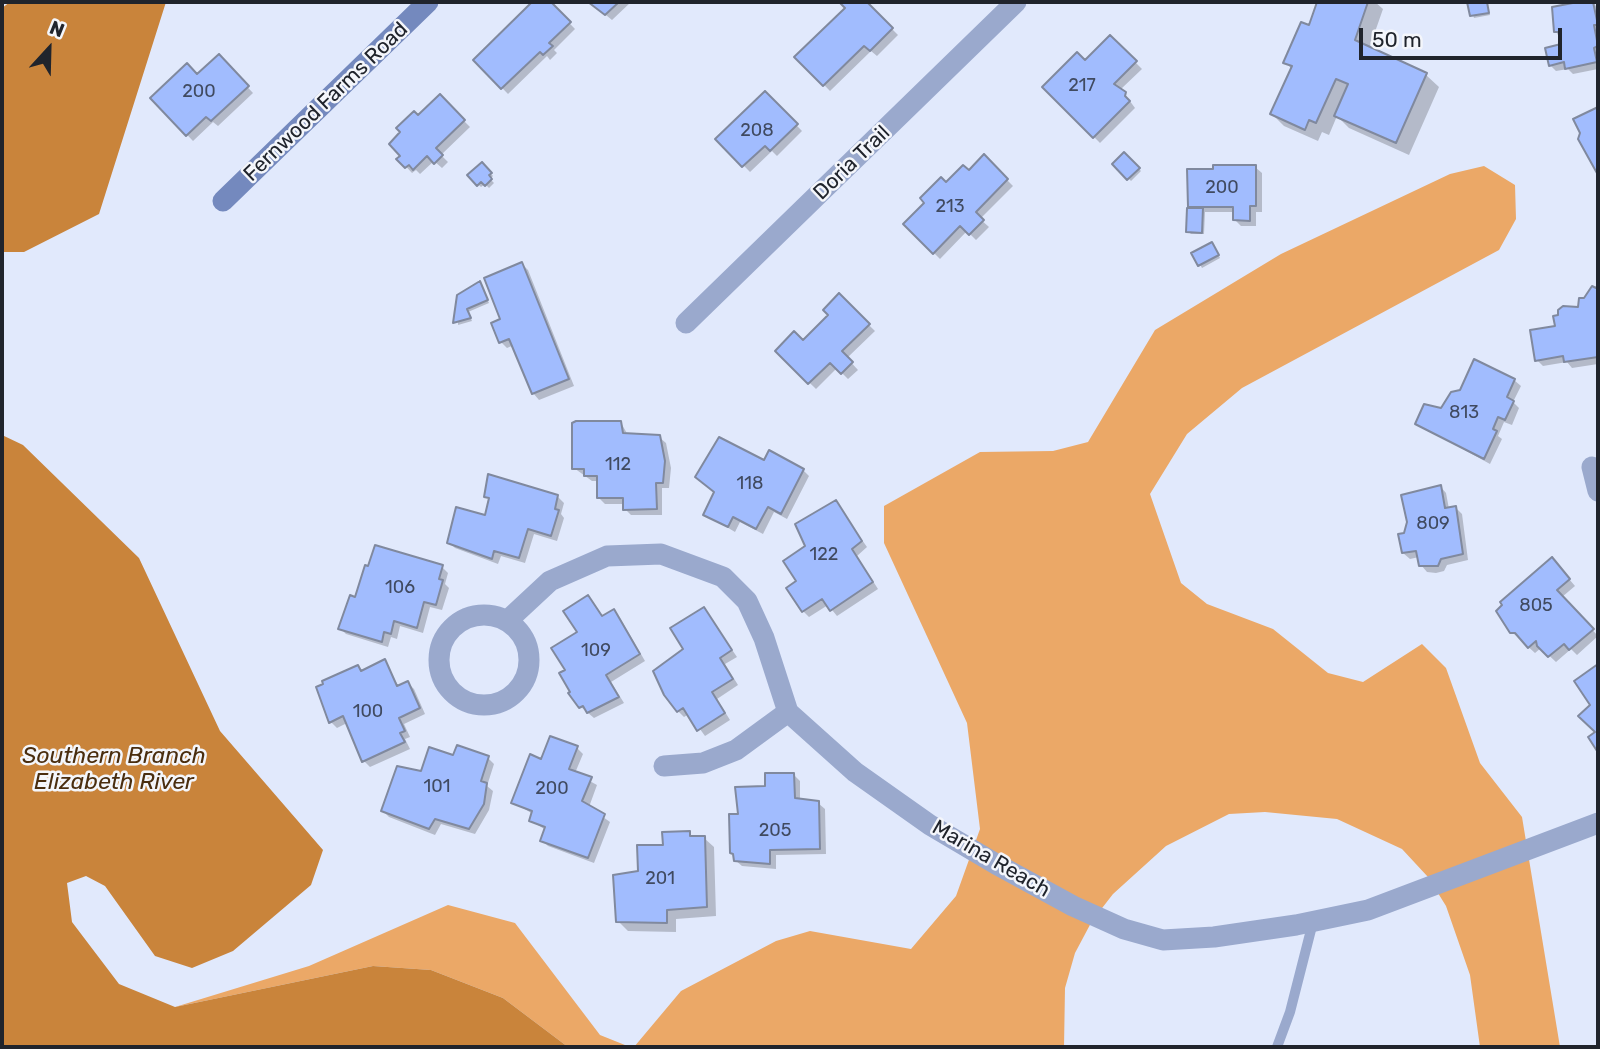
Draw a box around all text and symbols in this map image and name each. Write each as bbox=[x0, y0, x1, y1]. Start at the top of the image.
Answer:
north arrow bbox=[14, 14, 84, 84]
scale bar bbox=[1362, 14, 1565, 58]
text: N bbox=[46, 16, 68, 42]
street label: Fernwood Farms Road bbox=[239, 17, 413, 187]
text: 50 m bbox=[1372, 27, 1422, 52]
house number: 217 bbox=[1068, 75, 1096, 97]
house number: 200 bbox=[182, 81, 216, 103]
house number: 208 bbox=[740, 120, 774, 142]
street label: Doria Trail bbox=[809, 120, 895, 206]
house number: 200 bbox=[1205, 177, 1239, 199]
house number: 213 bbox=[935, 196, 965, 218]
house number: 813 bbox=[1449, 402, 1479, 424]
house number: 112 bbox=[605, 454, 631, 476]
house number: 118 bbox=[737, 473, 763, 495]
house number: 809 bbox=[1416, 513, 1450, 535]
house number: 122 bbox=[810, 544, 838, 566]
house number: 106 bbox=[385, 577, 415, 599]
house number: 805 bbox=[1519, 595, 1553, 617]
house number: 109 bbox=[581, 640, 611, 662]
house number: 100 bbox=[353, 701, 383, 723]
water label: Southern Branch Elizabeth River bbox=[22, 742, 206, 796]
house number: 101 bbox=[424, 776, 450, 798]
house number: 200 bbox=[535, 778, 569, 800]
street label: Marina Reach bbox=[927, 815, 1055, 903]
house number: 205 bbox=[759, 820, 791, 842]
house number: 201 bbox=[645, 868, 675, 890]

